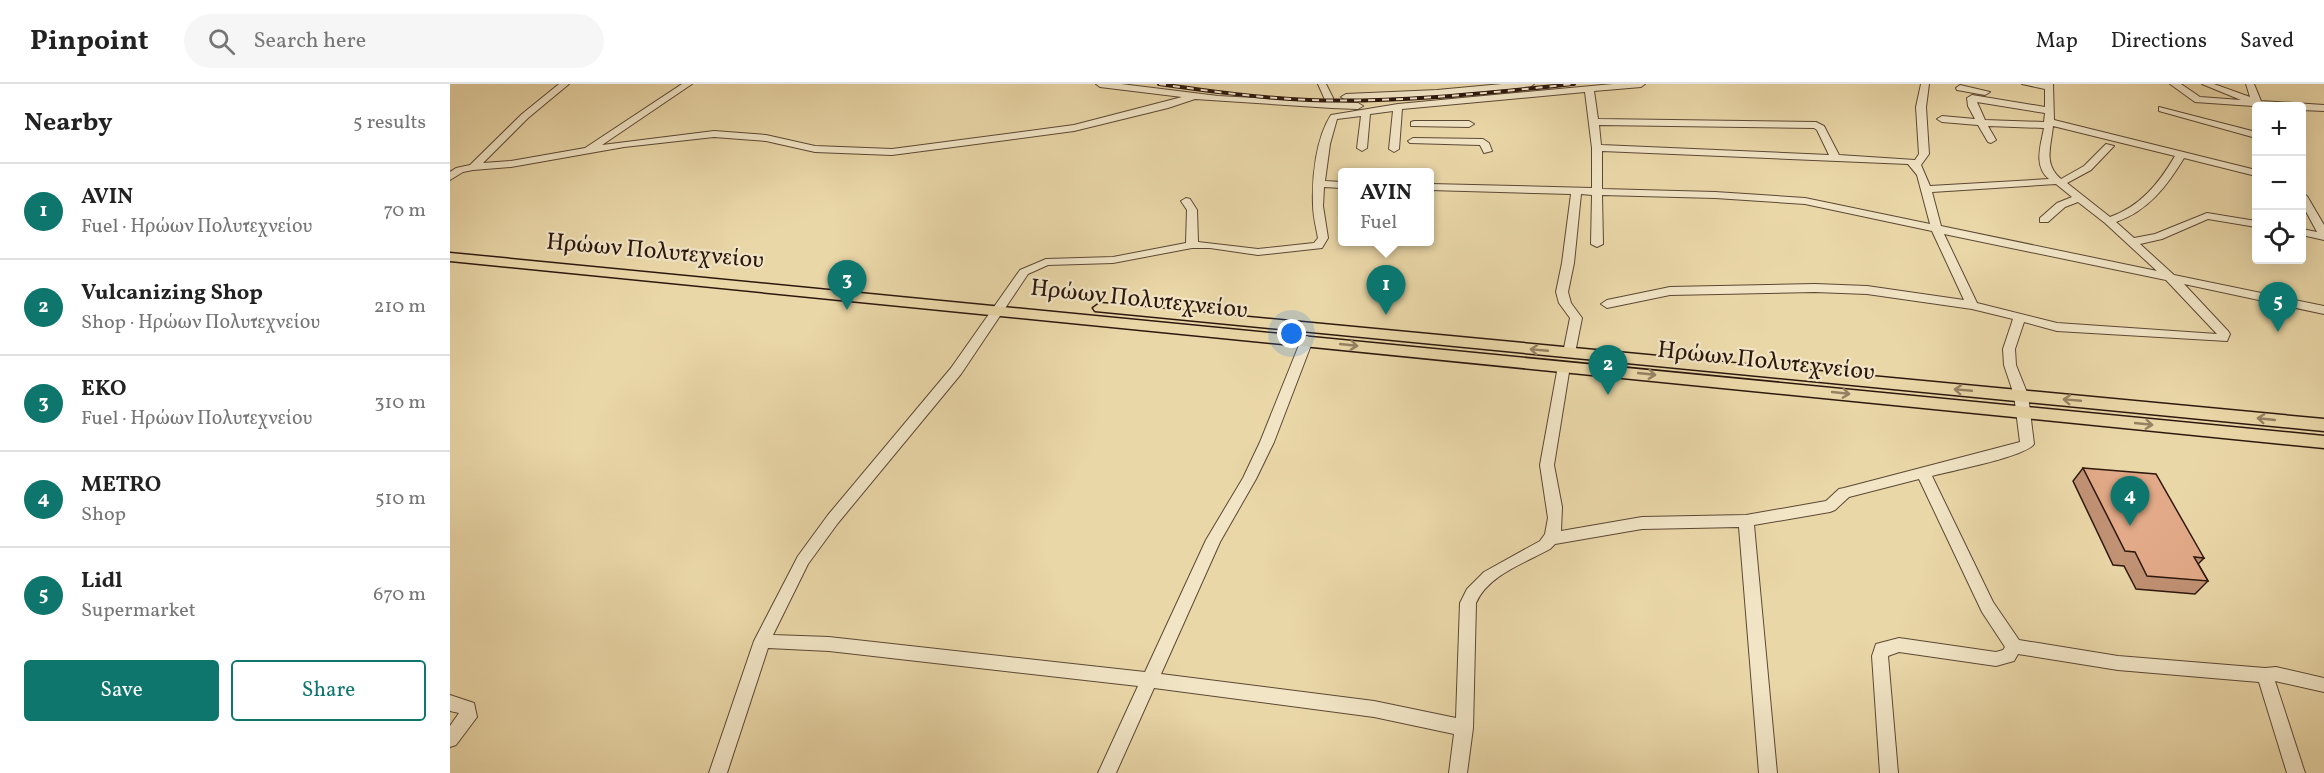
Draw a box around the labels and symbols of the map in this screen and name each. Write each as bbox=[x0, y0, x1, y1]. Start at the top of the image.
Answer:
street label: Ηρώων Πολυτεχνείου bbox=[545, 226, 765, 278]
pin: 3 bbox=[828, 260, 866, 310]
pin: 1 bbox=[1366, 266, 1406, 315]
street label: Ηρώων Πολυτεχνείου bbox=[1029, 272, 1249, 328]
pin: 5 bbox=[2258, 282, 2298, 332]
your location bbox=[1277, 319, 1306, 348]
street label: Ηρώων Πολυτεχνείου bbox=[1656, 334, 1876, 390]
one-way arrow bbox=[1338, 340, 1358, 351]
one-way arrow bbox=[1529, 344, 1549, 355]
pin: 2 bbox=[1588, 346, 1628, 395]
one-way arrow bbox=[1637, 369, 1657, 380]
one-way arrow bbox=[1954, 384, 1973, 395]
one-way arrow bbox=[1831, 388, 1851, 399]
one-way arrow bbox=[2062, 394, 2082, 405]
one-way arrow bbox=[2256, 413, 2276, 424]
one-way arrow bbox=[2134, 419, 2154, 430]
pin: 4 bbox=[2110, 476, 2150, 526]

